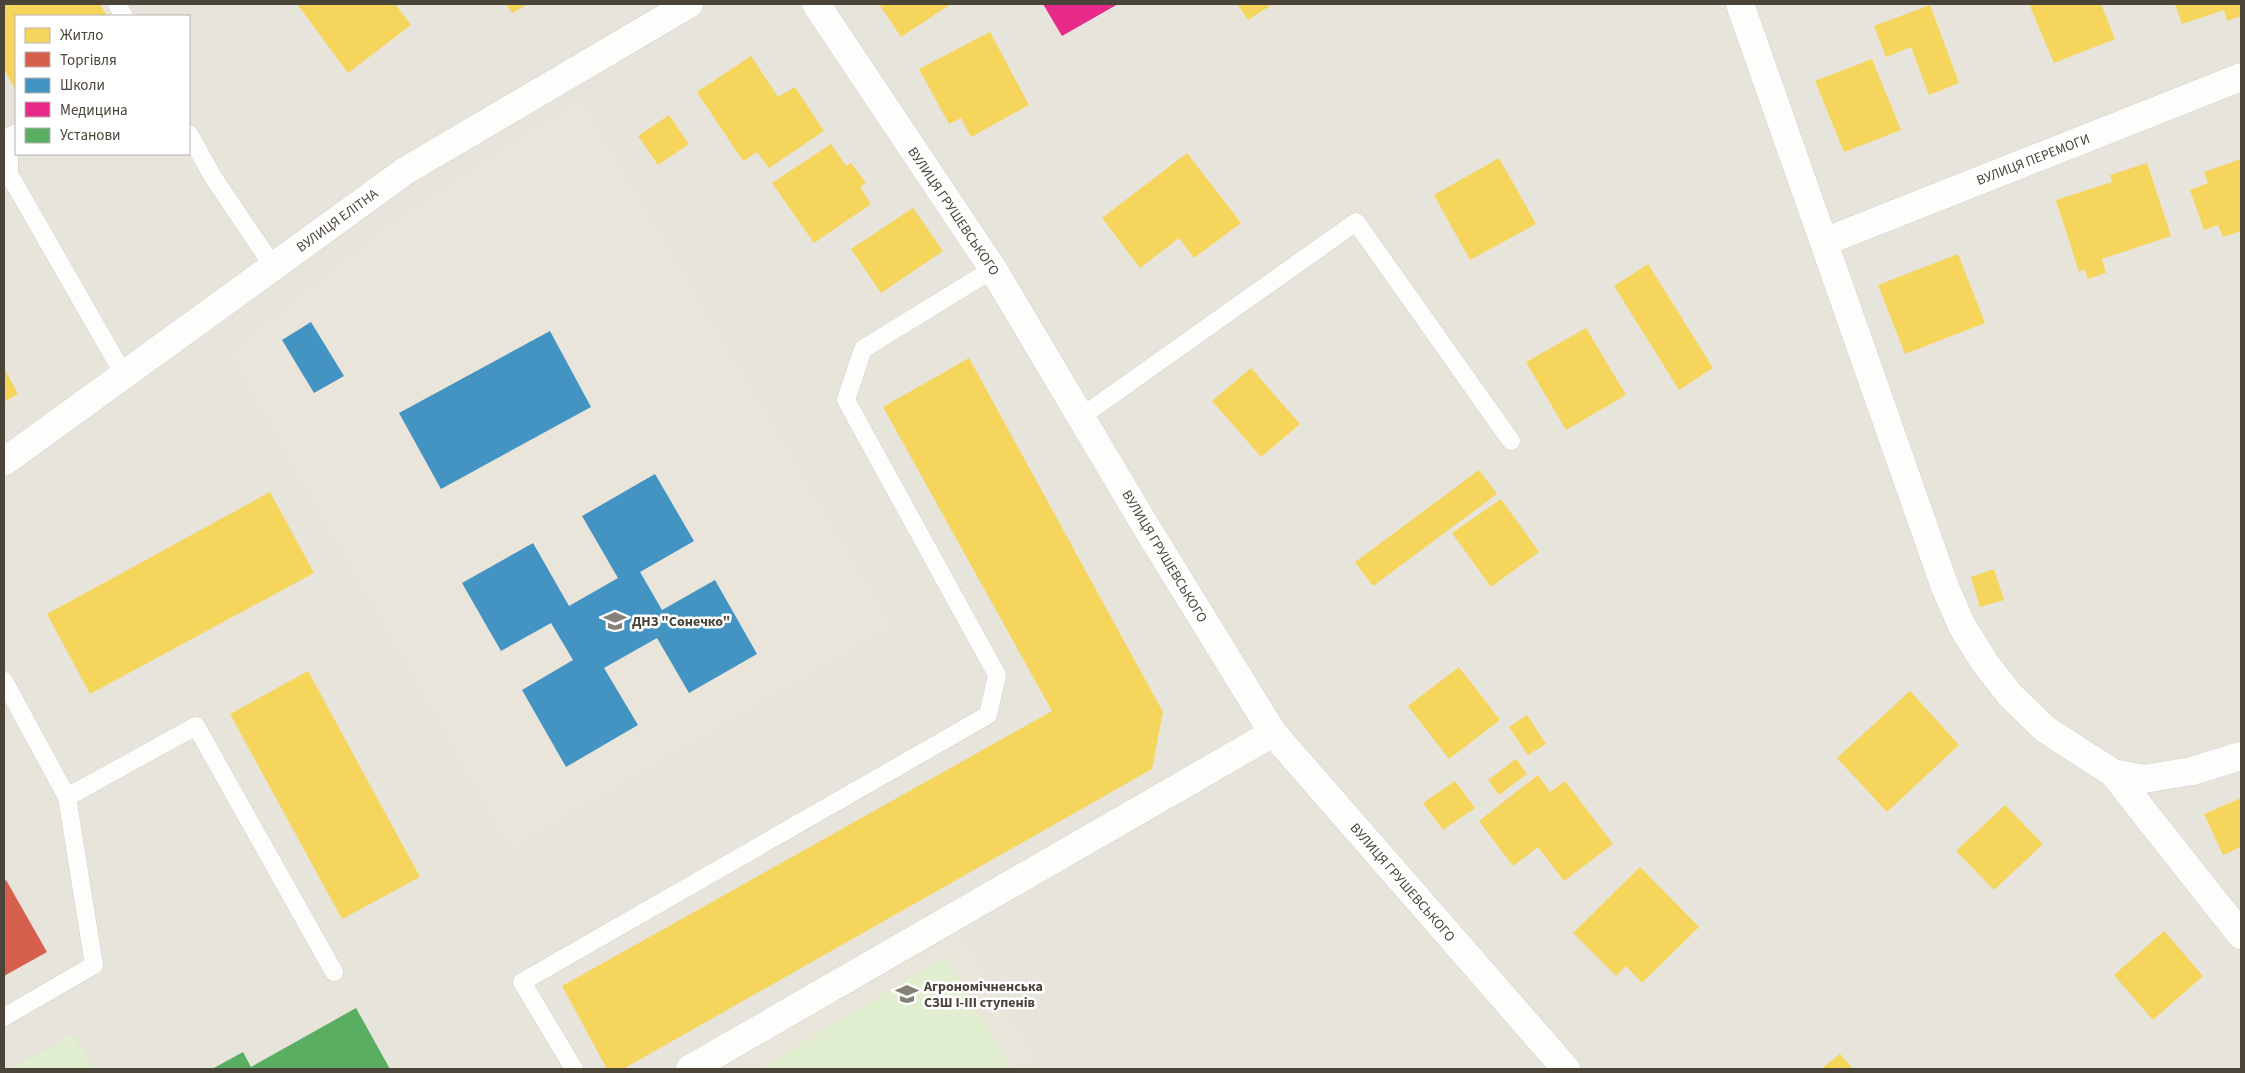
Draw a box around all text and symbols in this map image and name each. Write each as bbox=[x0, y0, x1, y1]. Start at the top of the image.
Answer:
legend bbox=[15, 15, 190, 155]
text: Житло bbox=[60, 25, 103, 46]
text: Торгівля bbox=[60, 50, 117, 71]
text: Школи bbox=[60, 75, 105, 96]
text: Медицина bbox=[60, 100, 128, 121]
text: Установи bbox=[60, 125, 121, 146]
street label: ВУЛИЦЯ ПЕРЕМОГИ bbox=[1974, 129, 2093, 191]
street label: ВУЛИЦЯ ГРУШЕВСЬКОГО bbox=[903, 143, 1004, 280]
street label: ВУЛИЦЯ ЕЛІТНА bbox=[293, 184, 383, 257]
street label: ВУЛИЦЯ ГРУШЕВСЬКОГО bbox=[1117, 486, 1212, 627]
school or university icon: ДНЗ "Сонечко" bbox=[602, 608, 628, 634]
place label: ДНЗ "Сонечко" bbox=[632, 612, 730, 632]
street label: ВУЛИЦЯ ГРУШЕВСЬКОГО bbox=[1345, 819, 1459, 946]
place label: Агрономічненська СЗШ І-ІІІ ступенів bbox=[923, 977, 1043, 1013]
school or university icon: Агрономічненська СЗШ І-ІІІ ступенів bbox=[894, 981, 920, 1007]

